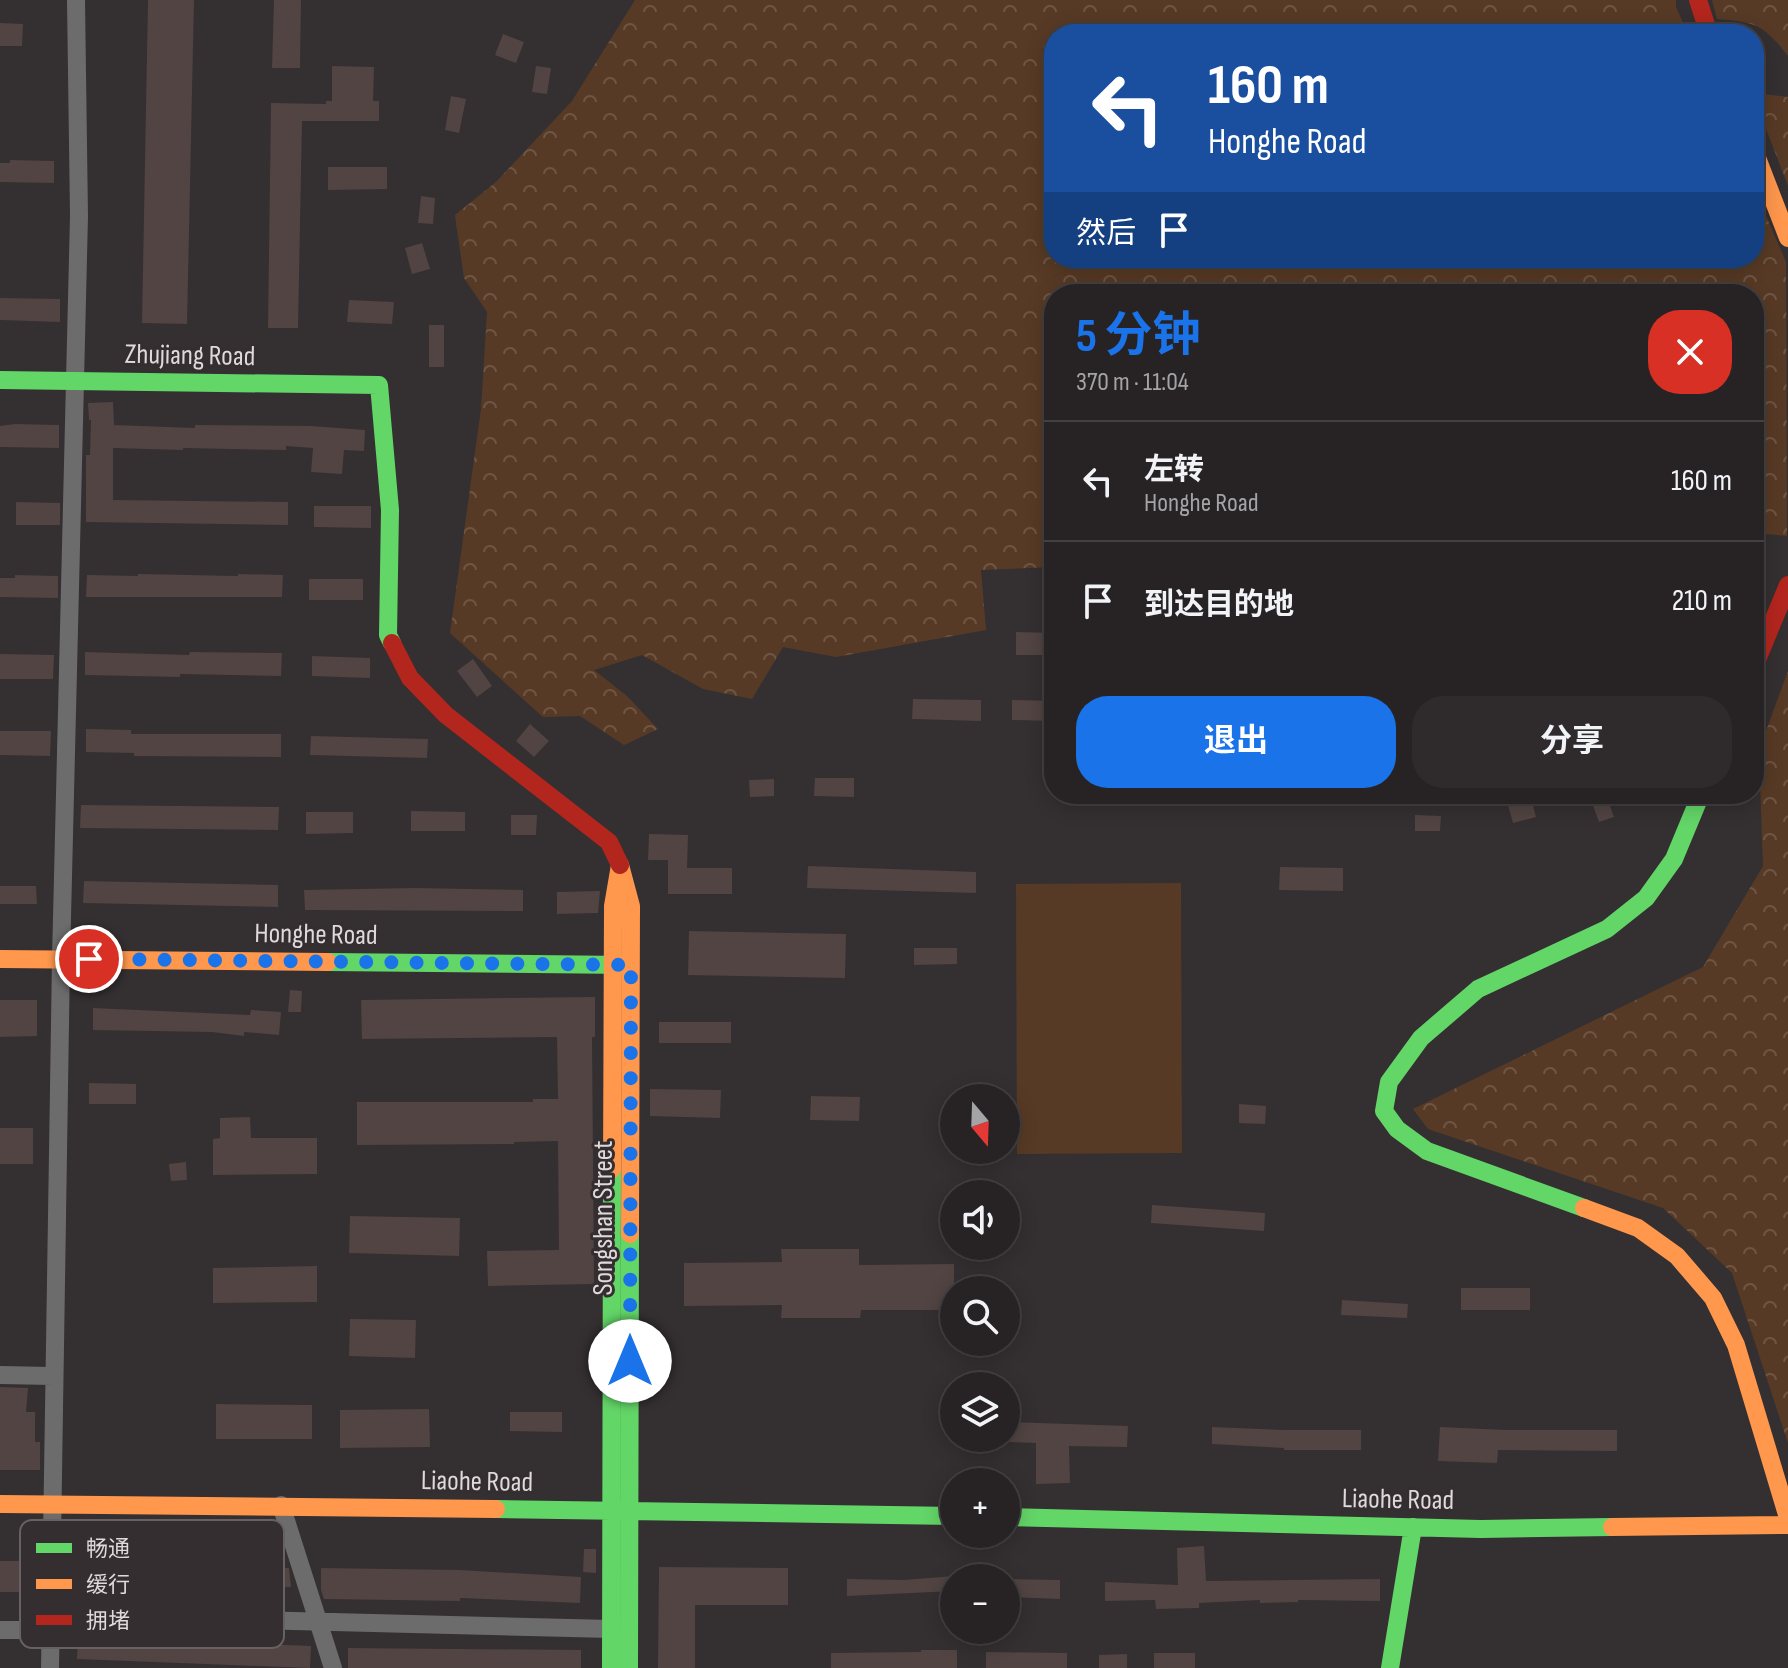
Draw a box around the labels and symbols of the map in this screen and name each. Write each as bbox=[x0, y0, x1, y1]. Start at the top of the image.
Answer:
street label: Zhujiang Road bbox=[124, 338, 256, 373]
street label: Honghe Road bbox=[254, 917, 378, 952]
pin bbox=[55, 925, 123, 993]
north arrow bbox=[940, 1084, 1020, 1164]
street label: Songshan Street bbox=[587, 1140, 620, 1296]
position arrow bbox=[588, 1319, 672, 1403]
street label: Liaohe Road bbox=[421, 1464, 533, 1499]
street label: Liaohe Road bbox=[1342, 1482, 1454, 1517]
legend bbox=[20, 1520, 284, 1648]
text: 畅通 bbox=[86, 1536, 130, 1563]
text: 缓行 bbox=[86, 1572, 130, 1599]
text: 拥堵 bbox=[86, 1608, 130, 1635]

